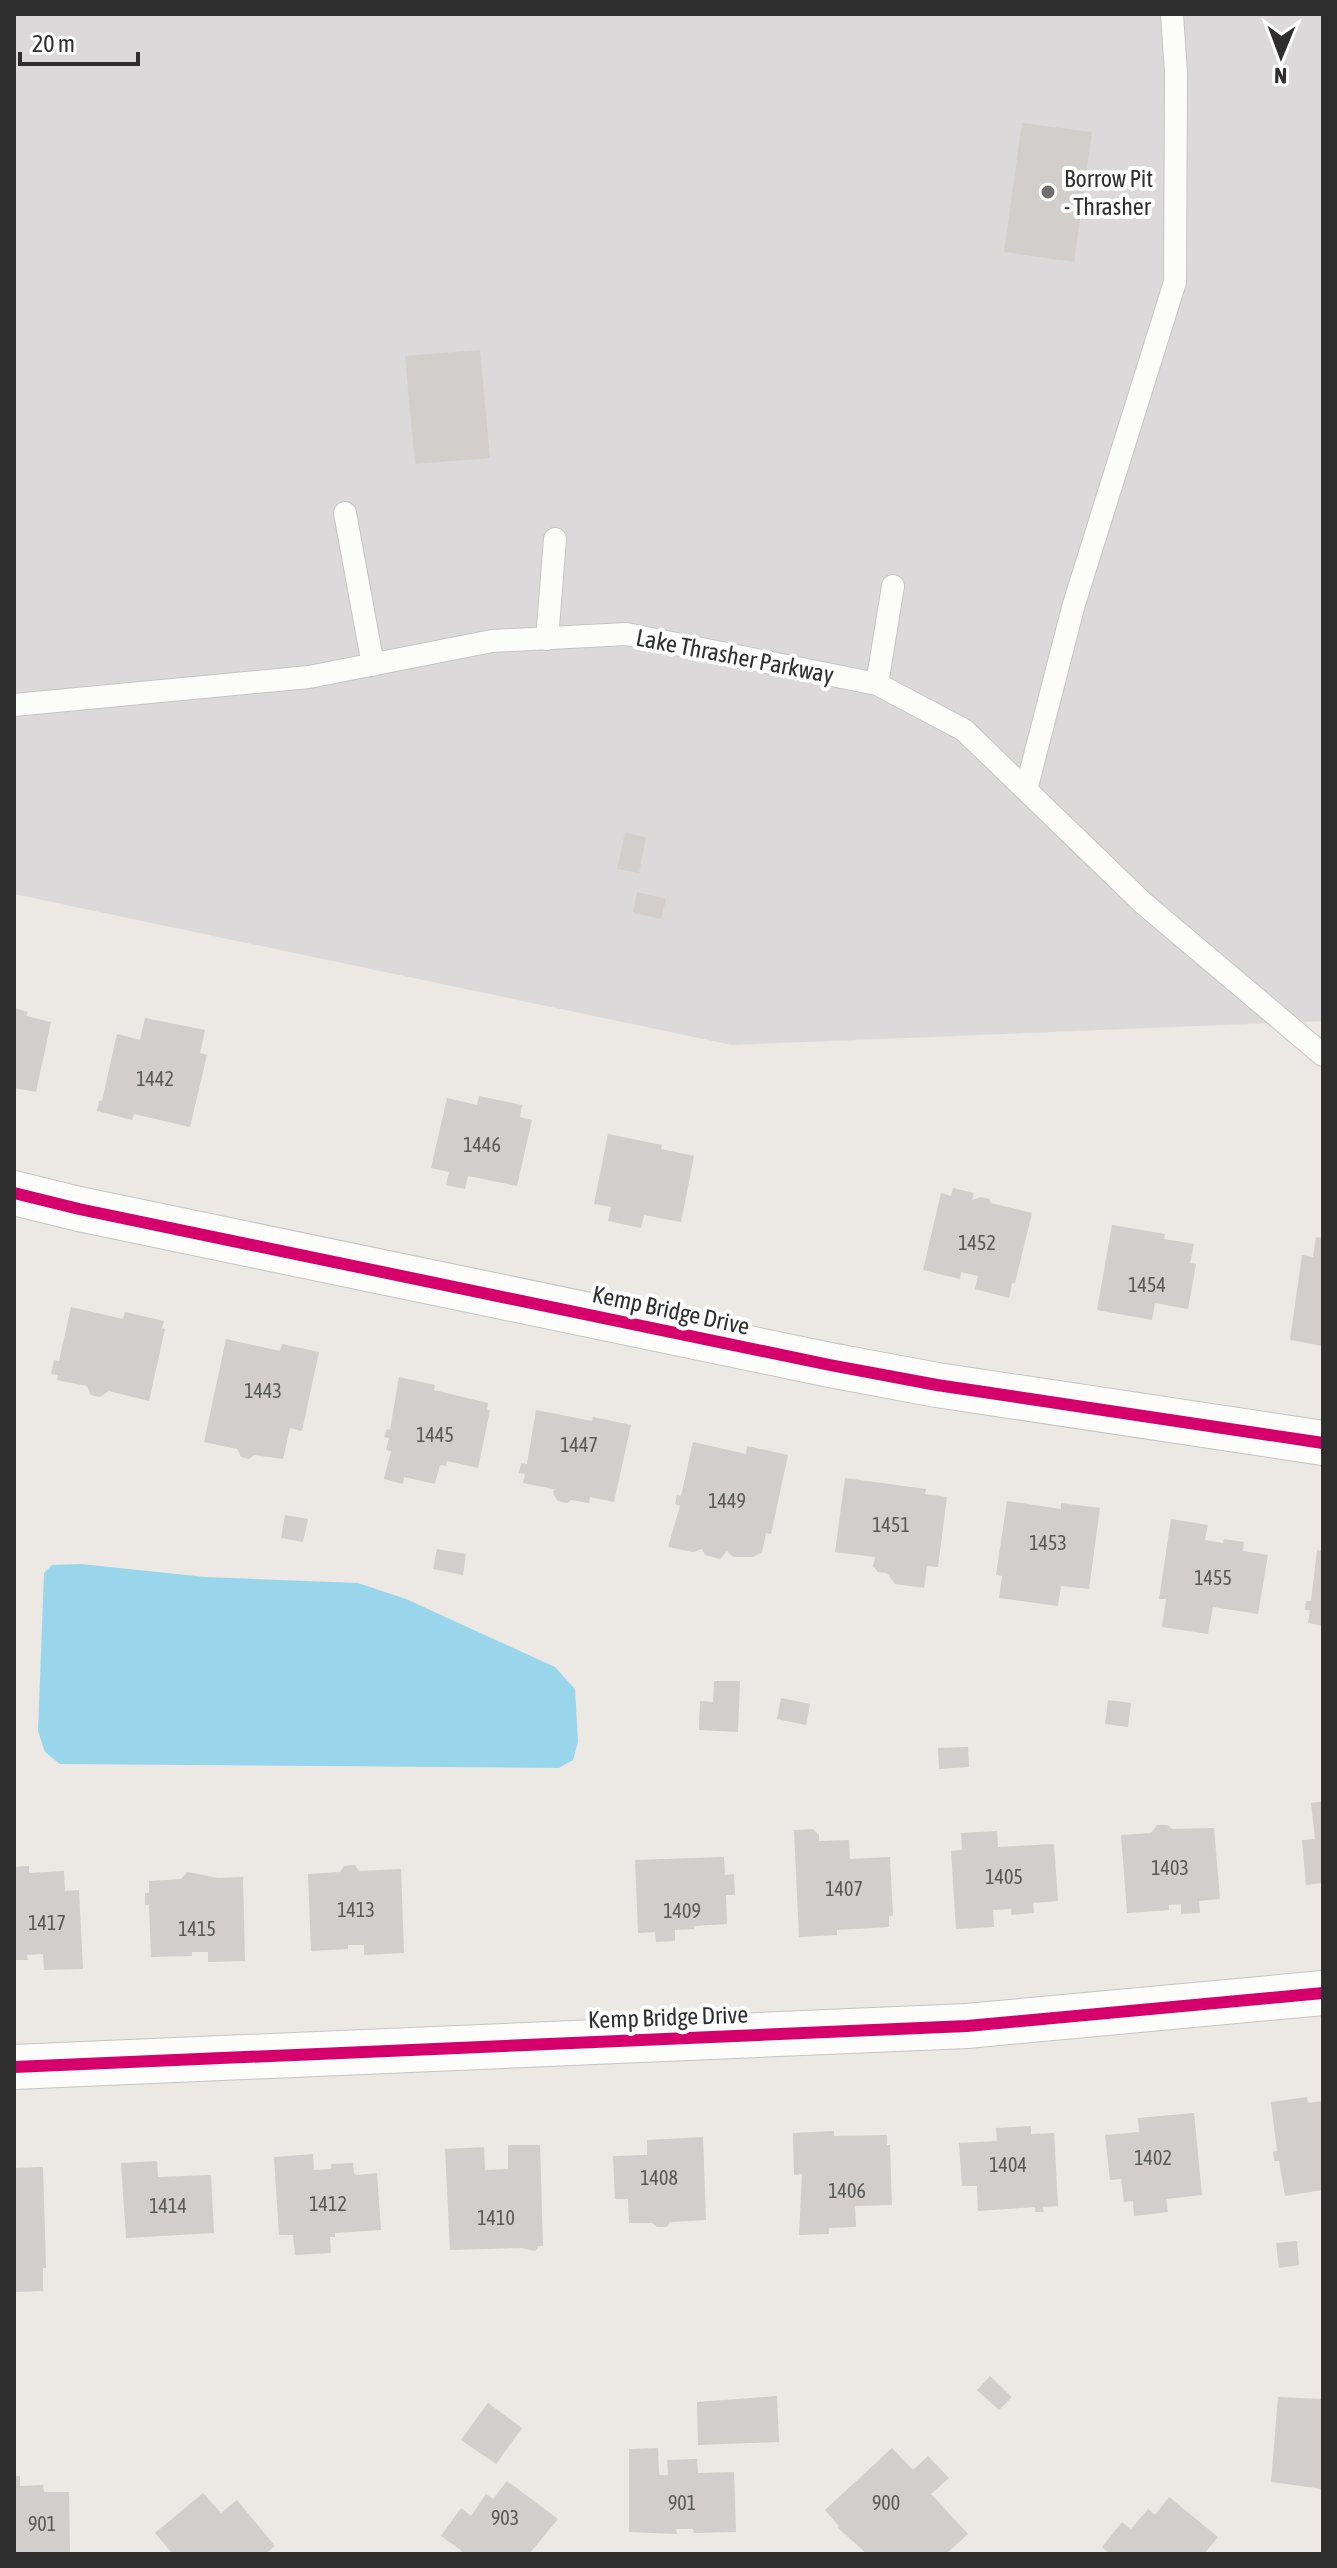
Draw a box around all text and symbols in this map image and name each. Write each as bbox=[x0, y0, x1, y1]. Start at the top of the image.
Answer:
scale bar bbox=[20, 16, 138, 66]
north arrow bbox=[1241, 16, 1321, 96]
text: 20 m bbox=[32, 30, 75, 57]
text: N bbox=[1274, 63, 1287, 89]
place label: Borrow Pit - Thrasher bbox=[1064, 165, 1153, 220]
marker: Borrow Pit - Thrasher bbox=[1039, 183, 1057, 201]
street label: Lake Thrasher Parkway bbox=[634, 624, 836, 688]
house number: 1442 bbox=[136, 1067, 174, 1090]
house number: 1446 bbox=[463, 1133, 501, 1156]
house number: 1452 bbox=[958, 1231, 996, 1254]
house number: 1454 bbox=[1128, 1273, 1166, 1296]
street label: Kemp Bridge Drive bbox=[590, 1280, 752, 1340]
house number: 1443 bbox=[244, 1379, 282, 1402]
house number: 1445 bbox=[416, 1423, 454, 1446]
house number: 1447 bbox=[560, 1433, 598, 1456]
house number: 1449 bbox=[708, 1489, 746, 1512]
house number: 1451 bbox=[872, 1513, 910, 1536]
house number: 1453 bbox=[1029, 1531, 1067, 1554]
house number: 1455 bbox=[1194, 1566, 1232, 1589]
house number: 1403 bbox=[1151, 1856, 1189, 1879]
house number: 1405 bbox=[985, 1865, 1023, 1888]
house number: 1407 bbox=[825, 1877, 863, 1900]
house number: 1413 bbox=[337, 1898, 375, 1921]
house number: 1409 bbox=[663, 1899, 701, 1922]
house number: 1417 bbox=[28, 1911, 66, 1934]
house number: 1415 bbox=[178, 1917, 216, 1940]
street label: Kemp Bridge Drive bbox=[588, 2001, 748, 2033]
house number: 1402 bbox=[1134, 2146, 1172, 2169]
house number: 1404 bbox=[989, 2153, 1027, 2176]
house number: 1408 bbox=[640, 2166, 678, 2189]
house number: 1406 bbox=[828, 2179, 866, 2202]
house number: 1412 bbox=[309, 2192, 347, 2215]
house number: 1414 bbox=[149, 2194, 187, 2217]
house number: 1410 bbox=[477, 2206, 515, 2229]
house number: 901 bbox=[668, 2491, 696, 2514]
house number: 900 bbox=[872, 2491, 900, 2514]
house number: 903 bbox=[491, 2506, 519, 2529]
house number: 901 bbox=[28, 2512, 56, 2535]

